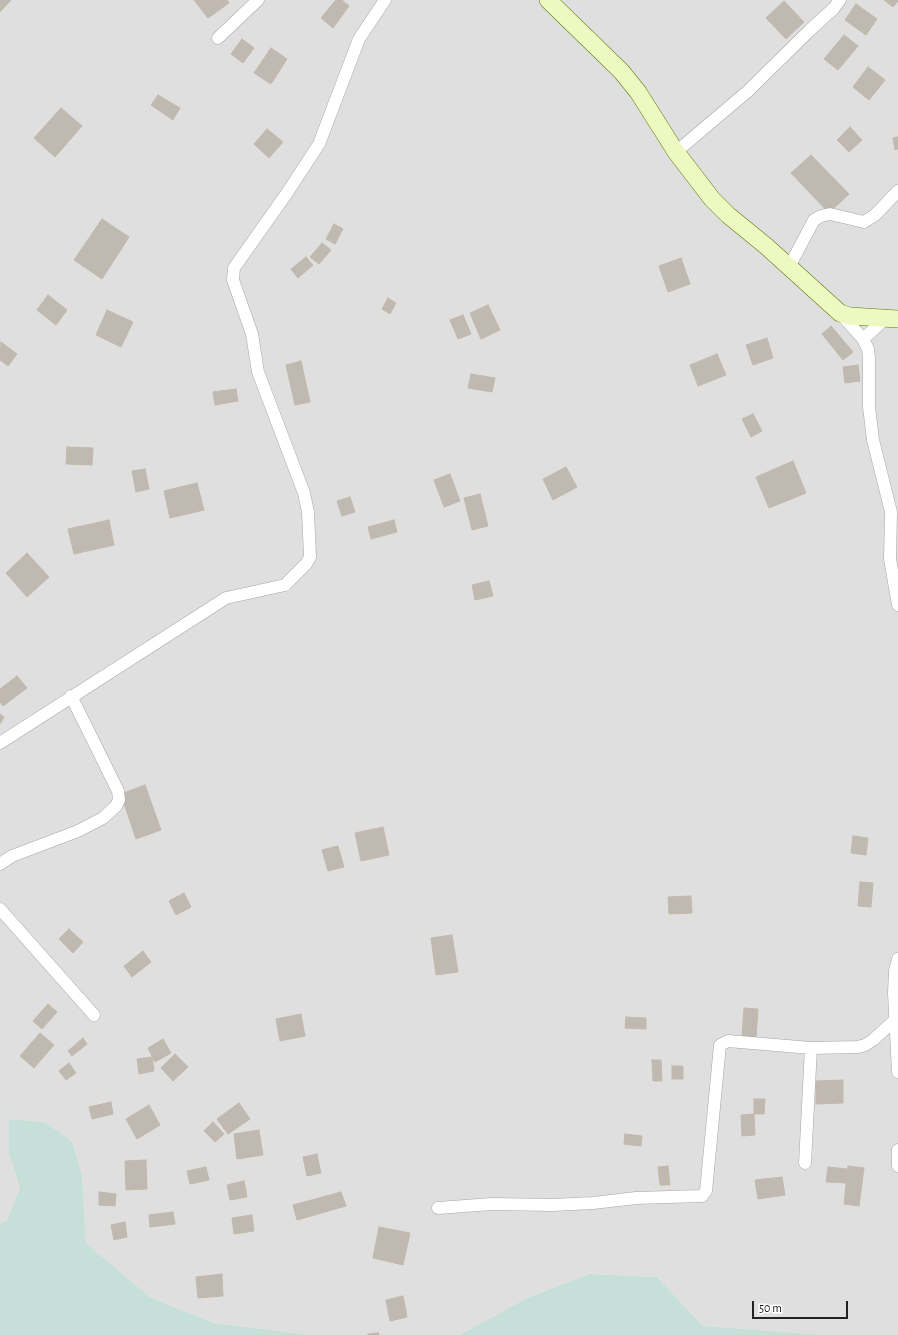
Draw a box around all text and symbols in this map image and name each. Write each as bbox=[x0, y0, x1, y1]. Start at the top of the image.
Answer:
scale bar bbox=[754, 1293, 850, 1319]
text: 50 m bbox=[759, 1302, 782, 1314]

